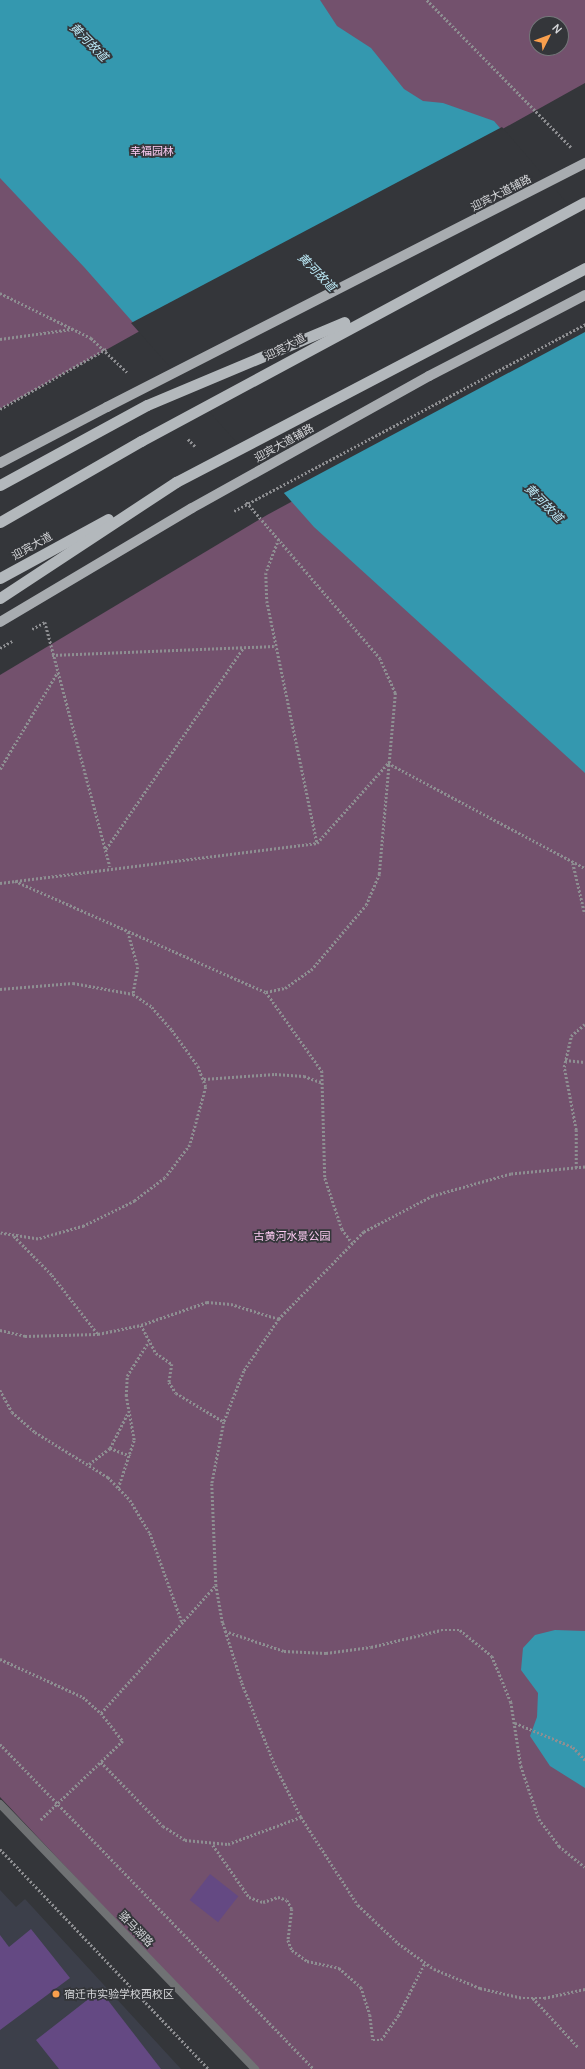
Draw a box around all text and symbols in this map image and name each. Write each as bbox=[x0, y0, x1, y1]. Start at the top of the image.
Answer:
north arrow bbox=[529, 16, 569, 56]
water label: 黄河故道 bbox=[67, 20, 111, 64]
text: N bbox=[549, 20, 566, 36]
park label: 幸福园林 bbox=[130, 144, 174, 158]
street label: 迎宾大道辅路 bbox=[469, 172, 533, 214]
water label: 黄河故道 bbox=[295, 250, 339, 294]
street label: 迎宾大道 bbox=[262, 331, 308, 363]
street label: 迎宾大道辅路 bbox=[252, 421, 316, 465]
water label: 黄河故道 bbox=[522, 481, 566, 525]
street label: 迎宾大道 bbox=[10, 530, 54, 562]
park label: 古黄河水景公园 bbox=[254, 1229, 330, 1243]
street label: 骆马湖路 bbox=[116, 1909, 156, 1949]
place label: 宿迁市实验学校西校区 bbox=[64, 1987, 174, 2001]
marker: 宿迁市实验学校西校区 bbox=[51, 1989, 61, 1999]

